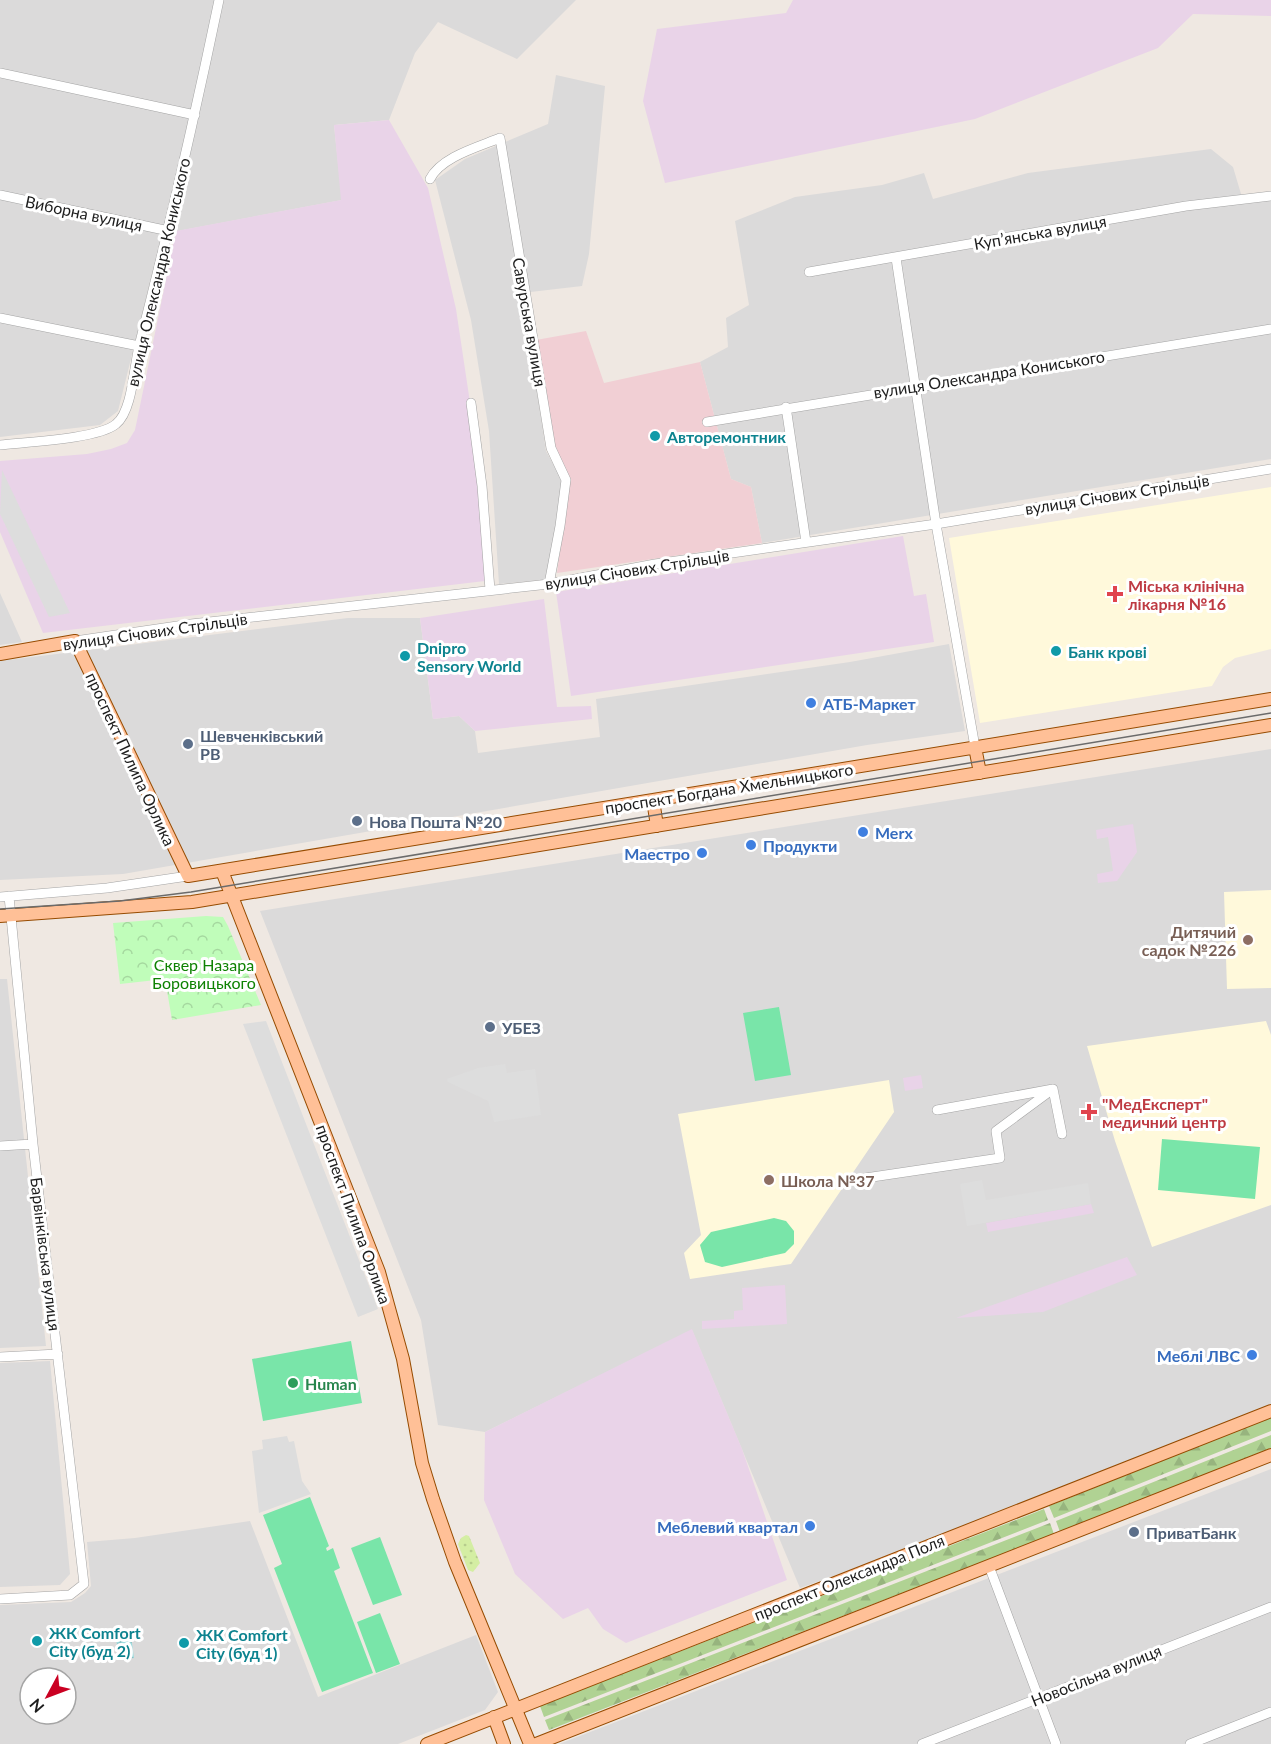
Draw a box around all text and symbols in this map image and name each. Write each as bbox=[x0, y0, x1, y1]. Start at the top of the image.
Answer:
street label: вулиця Олександра Кониського bbox=[122, 156, 194, 388]
street label: Виборна вулиця bbox=[24, 191, 144, 235]
street label: Купʼянська вулиця bbox=[972, 211, 1108, 253]
street label: Савурська вулиця bbox=[509, 256, 551, 388]
street label: вулиця Олександра Кониського bbox=[872, 346, 1106, 402]
place label: Авторемонтник bbox=[666, 427, 786, 446]
marker: Авторемонтник bbox=[648, 429, 662, 443]
street label: вулиця Січових Стрільців bbox=[1024, 470, 1211, 518]
street label: вулиця Січових Стрільців bbox=[544, 545, 731, 593]
place label: Міська клінічна лікарня №16 bbox=[1128, 576, 1244, 613]
marker: Міська клінічна лікарня №16 bbox=[1106, 585, 1124, 603]
street label: вулиця Січових Стрільців bbox=[61, 609, 249, 653]
place label: Dnipro Sensory World bbox=[417, 638, 521, 675]
place label: Банк крові bbox=[1068, 642, 1147, 661]
marker: Банк крові bbox=[1049, 644, 1063, 658]
marker: Dnipro Sensory World bbox=[398, 649, 412, 663]
street label: проспект Пилипа Орлика bbox=[82, 669, 180, 849]
place label: АТБ-Маркет bbox=[822, 694, 917, 713]
marker: АТБ-Маркет bbox=[804, 696, 818, 710]
place label: Шевченківський РВ bbox=[200, 726, 323, 763]
marker: Шевченківський РВ bbox=[181, 737, 195, 751]
street label: проспект Богдана Хмельницького bbox=[604, 759, 854, 817]
place label: Нова Пошта №20 bbox=[369, 812, 502, 831]
marker: Нова Пошта №20 bbox=[350, 814, 364, 828]
place label: Merx bbox=[875, 823, 913, 842]
marker: Merx bbox=[856, 825, 870, 839]
place label: Продукти bbox=[763, 836, 837, 855]
marker: Продукти bbox=[744, 838, 758, 852]
place label: Маестро bbox=[624, 844, 690, 863]
marker: Маестро bbox=[695, 846, 709, 860]
place label: Дитячий садок №226 bbox=[1142, 922, 1236, 959]
marker: Дитячий садок №226 bbox=[1241, 933, 1255, 947]
park label: Сквер Назара Боровицького bbox=[152, 955, 256, 992]
place label: УБЕЗ bbox=[501, 1018, 541, 1037]
marker: УБЕЗ bbox=[483, 1020, 497, 1034]
place label: "МедЕксперт" медичний центр bbox=[1102, 1094, 1226, 1131]
marker: "МедЕксперт" медичний центр bbox=[1080, 1103, 1098, 1121]
street label: проспект Пилипа Орлика bbox=[313, 1122, 395, 1306]
place label: Школа №37 bbox=[781, 1171, 875, 1190]
marker: Школа №37 bbox=[762, 1173, 776, 1187]
street label: Барвінківська вулиця bbox=[27, 1176, 65, 1332]
place label: Меблі ЛВС bbox=[1157, 1346, 1240, 1365]
marker: Меблі ЛВС bbox=[1245, 1348, 1259, 1362]
place label: Human bbox=[305, 1374, 357, 1393]
marker: Human bbox=[286, 1376, 300, 1390]
place label: Меблевий квартал bbox=[657, 1517, 798, 1536]
marker: Меблевий квартал bbox=[803, 1519, 817, 1533]
place label: ПриватБанк bbox=[1146, 1523, 1237, 1542]
marker: ПриватБанк bbox=[1127, 1525, 1141, 1539]
street label: проспект Олександра Поля bbox=[751, 1530, 947, 1624]
place label: ЖК Comfort City (буд 2) bbox=[49, 1623, 141, 1660]
place label: ЖК Comfort City (буд 1) bbox=[196, 1625, 288, 1662]
marker: ЖК Comfort City (буд 2) bbox=[30, 1634, 44, 1648]
marker: ЖК Comfort City (буд 1) bbox=[177, 1636, 191, 1650]
street label: Новосільна вулиця bbox=[1028, 1640, 1164, 1710]
north arrow bbox=[18, 1666, 78, 1726]
text: N bbox=[25, 1695, 48, 1717]

